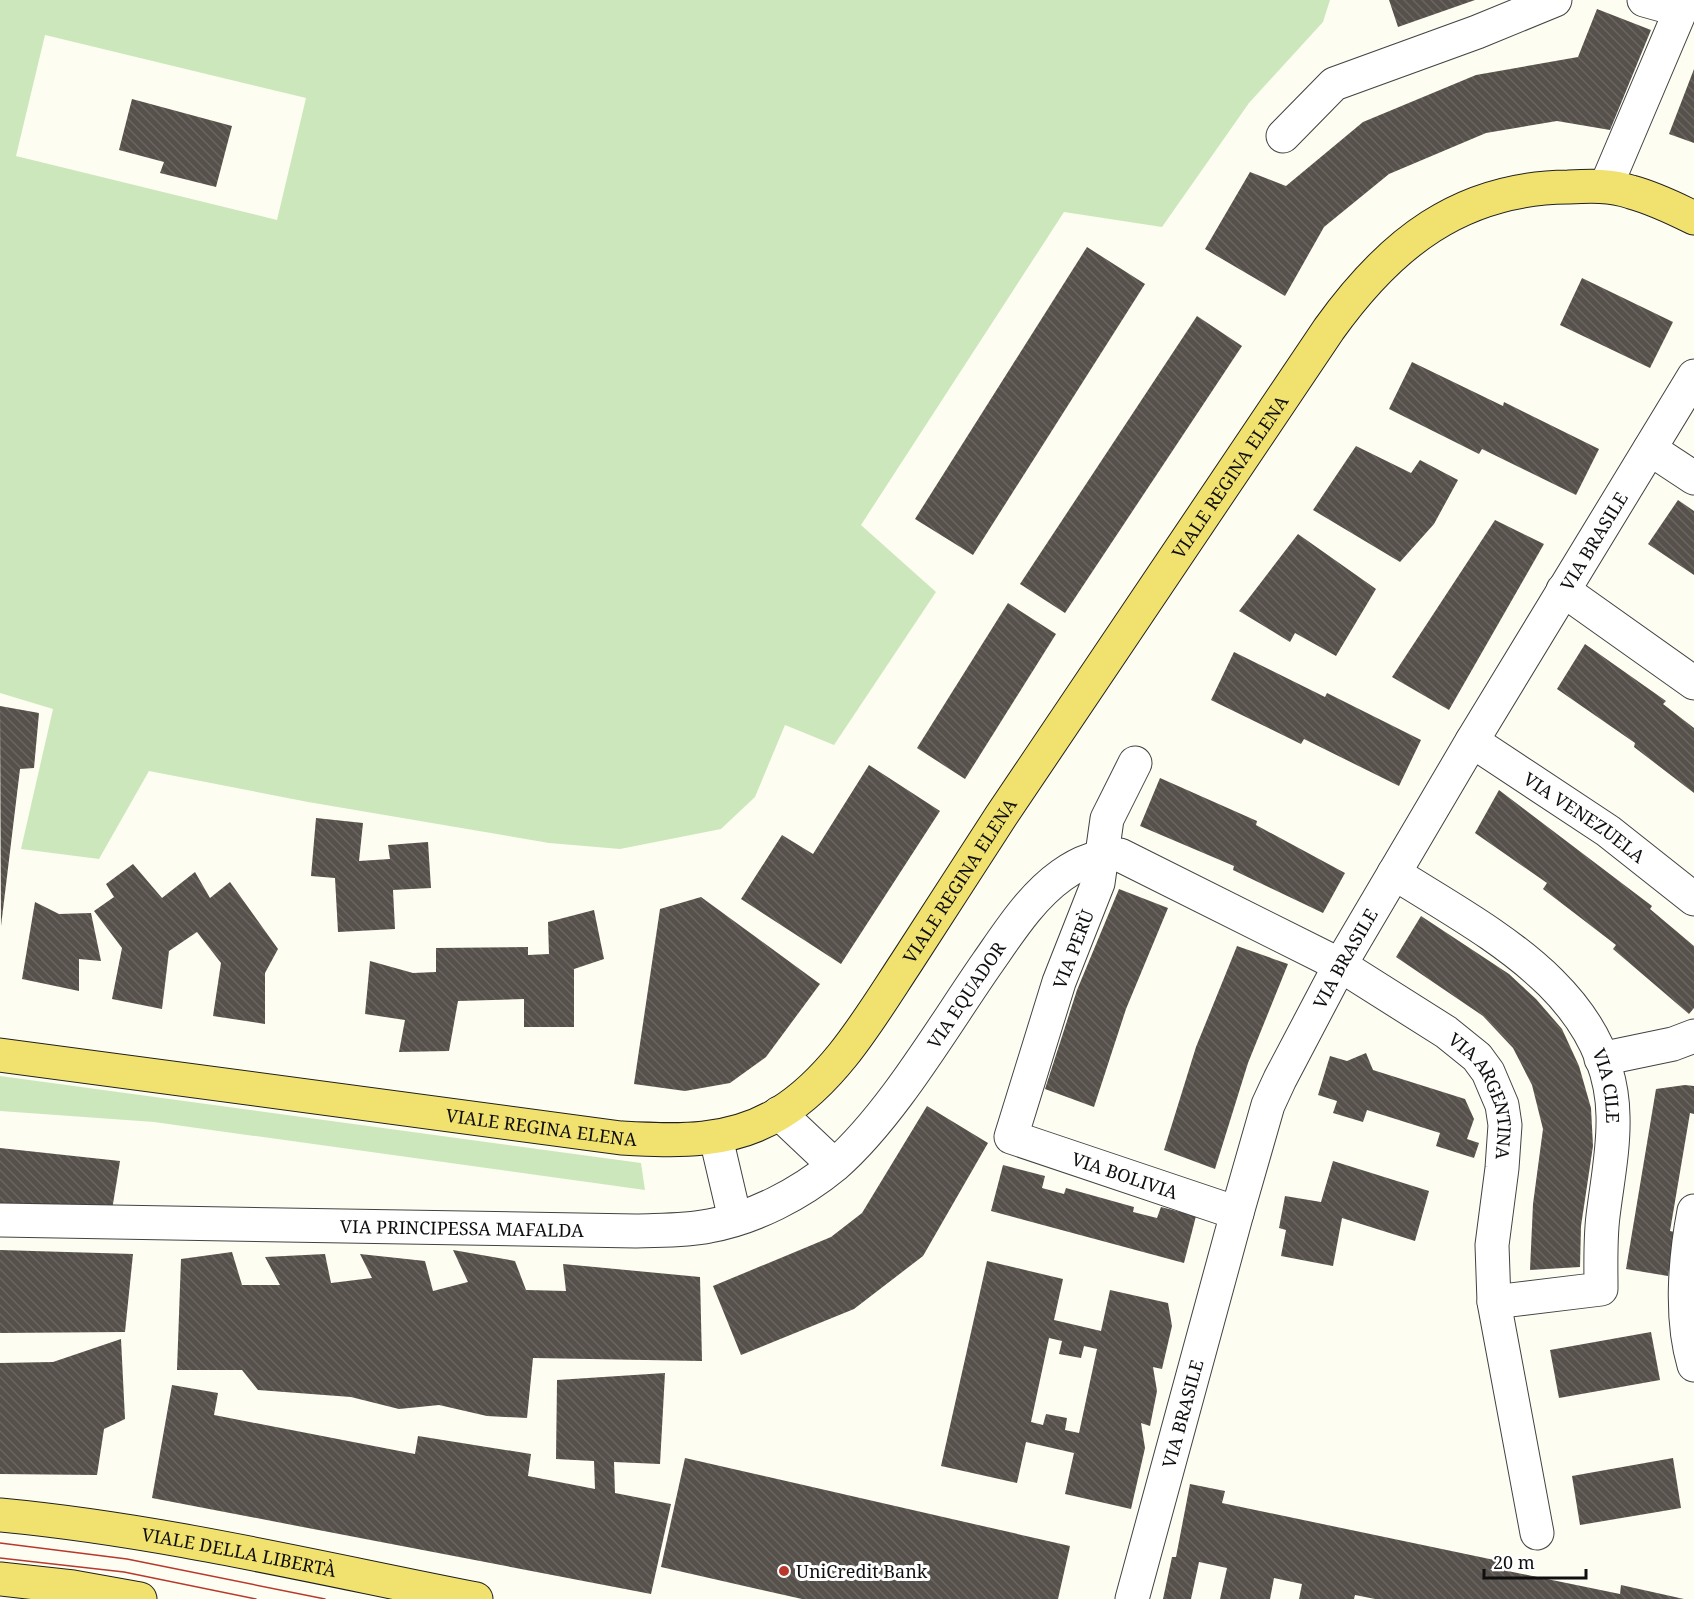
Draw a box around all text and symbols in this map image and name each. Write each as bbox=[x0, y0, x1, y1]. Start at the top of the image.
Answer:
street label: VIALE REGINA ELENA bbox=[1166, 390, 1293, 563]
street label: VIA BRASILE bbox=[1555, 487, 1633, 595]
street label: VIA VENEZUELA bbox=[1519, 767, 1651, 868]
street label: VIALE REGINA ELENA bbox=[897, 793, 1022, 968]
street label: VIA BRASILE bbox=[1307, 904, 1383, 1013]
street label: VIA PERÙ bbox=[1047, 906, 1099, 992]
street label: VIA EQUADOR bbox=[922, 937, 1011, 1053]
street label: VIA ARGENTINA bbox=[1444, 1027, 1517, 1160]
street label: VIA CILE bbox=[1587, 1045, 1625, 1124]
street label: VIALE REGINA ELENA bbox=[444, 1103, 638, 1151]
street label: VIA BOLIVIA bbox=[1069, 1146, 1181, 1204]
street label: VIA PRINCIPESSA MAFALDA bbox=[340, 1214, 584, 1242]
street label: VIA BRASILE bbox=[1156, 1357, 1209, 1471]
street label: VIALE DELLA LIBERTÀ bbox=[140, 1522, 339, 1582]
scale bar bbox=[1484, 1542, 1586, 1580]
text: 20 m bbox=[1493, 1550, 1535, 1574]
place label: UniCredit Bank bbox=[796, 1559, 928, 1583]
marker: UniCredit Bank bbox=[777, 1564, 791, 1578]

